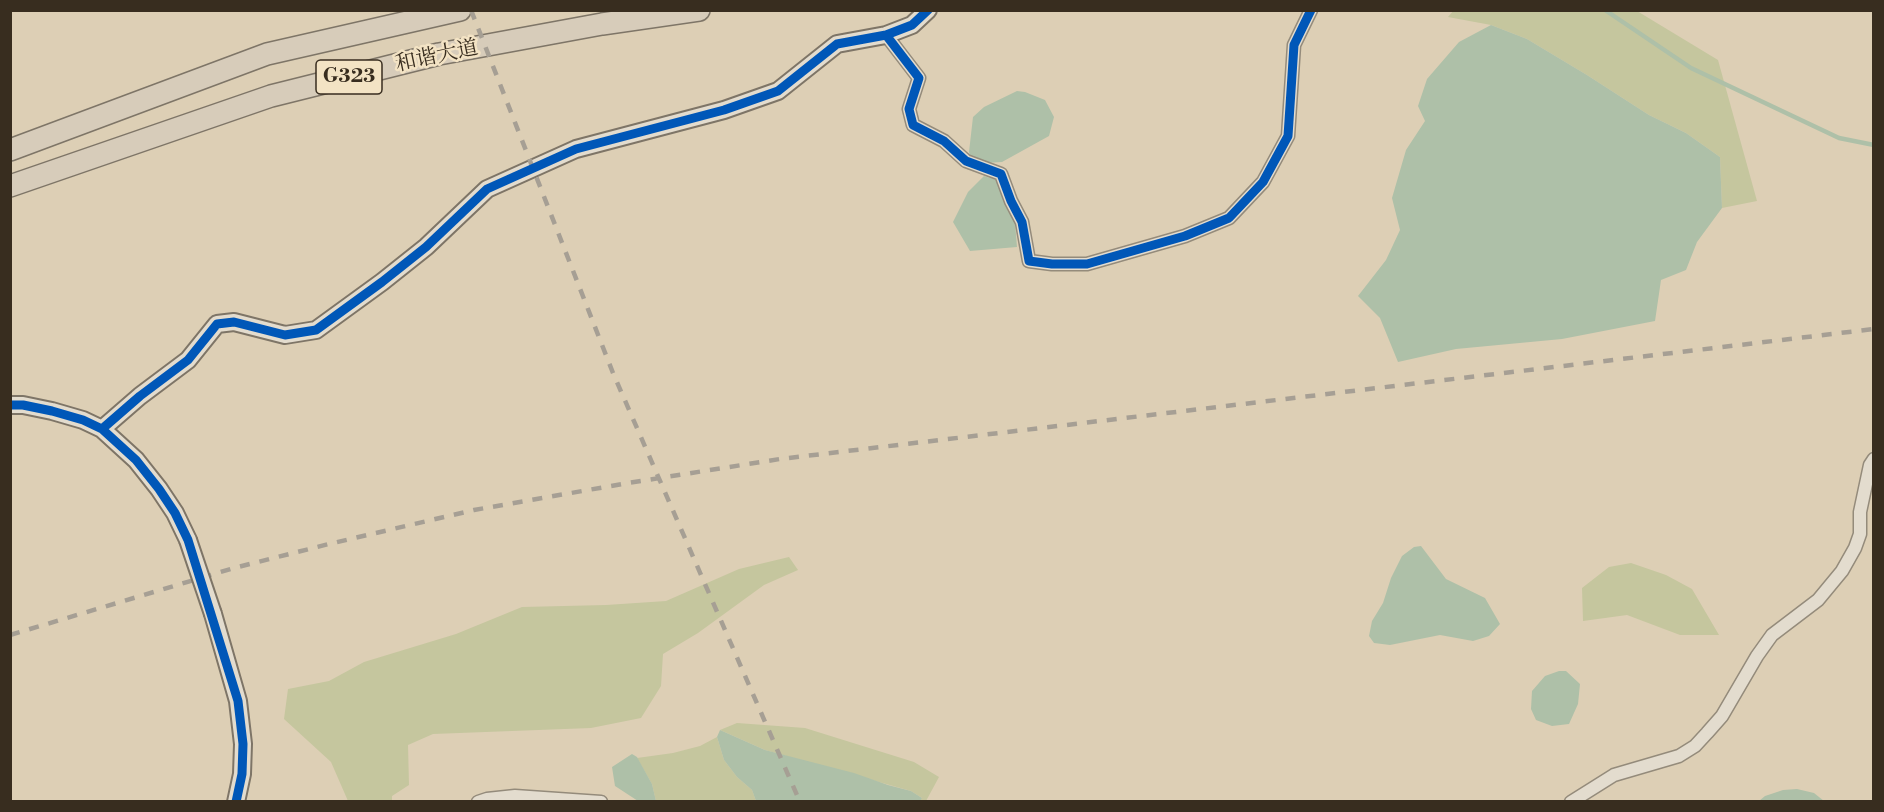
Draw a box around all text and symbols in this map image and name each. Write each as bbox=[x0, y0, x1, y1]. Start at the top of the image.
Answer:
street label: 和谐大道 bbox=[393, 36, 481, 78]
road number: G323 bbox=[316, 60, 382, 94]

